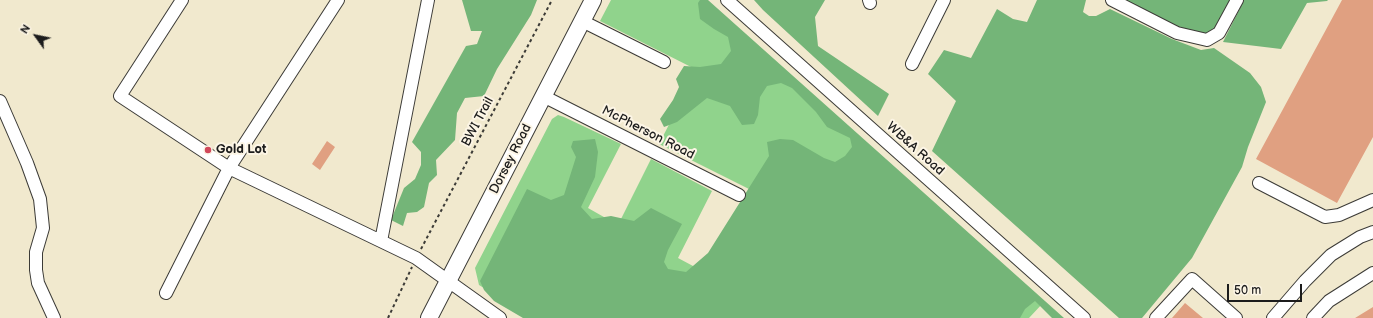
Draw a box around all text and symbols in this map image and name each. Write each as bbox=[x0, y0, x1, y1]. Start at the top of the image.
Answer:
north arrow bbox=[16, 16, 56, 56]
text: N bbox=[18, 22, 33, 36]
street label: BWI Trail bbox=[459, 95, 497, 149]
street label: McPherson Road bbox=[599, 103, 697, 163]
street label: WB&A Road bbox=[883, 119, 947, 179]
street label: Dorsey Road bbox=[487, 122, 535, 196]
place label: Gold Lot bbox=[216, 142, 266, 158]
marker: Gold Lot bbox=[203, 145, 213, 155]
scale bar bbox=[1229, 276, 1304, 302]
text: 50 m bbox=[1234, 283, 1261, 298]

